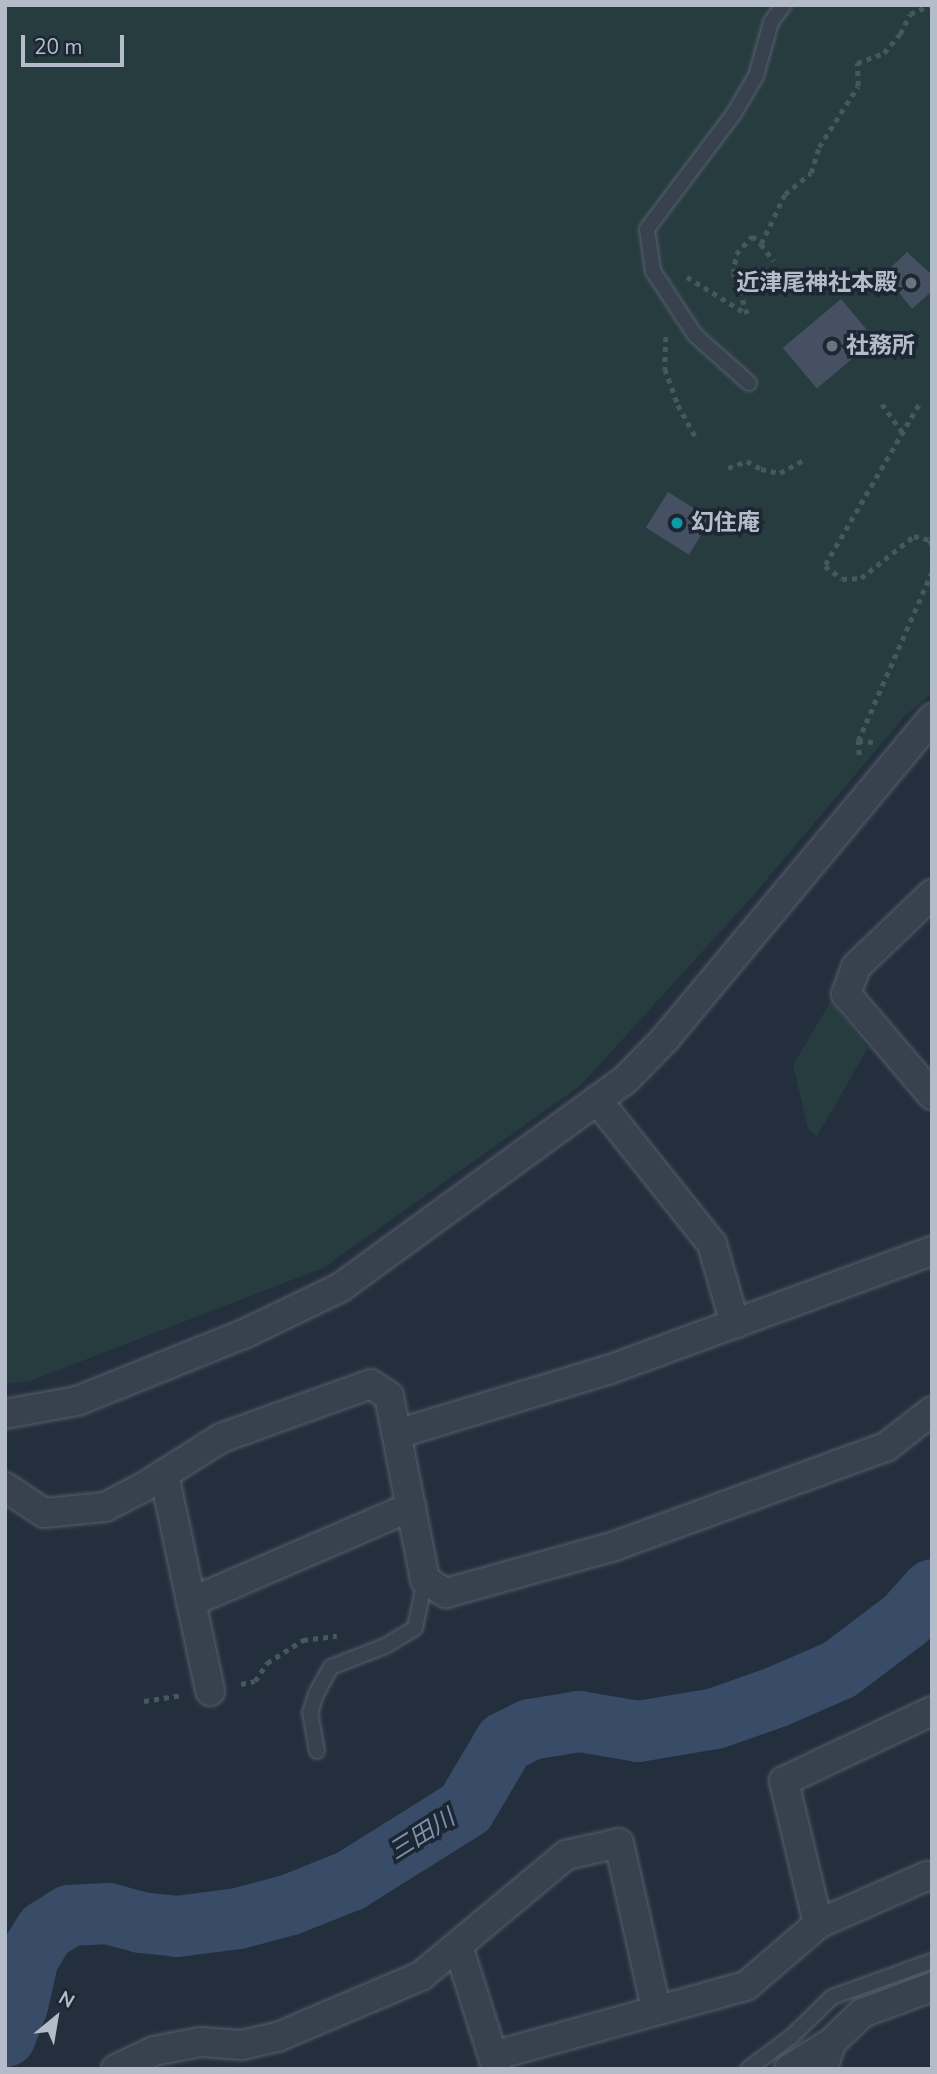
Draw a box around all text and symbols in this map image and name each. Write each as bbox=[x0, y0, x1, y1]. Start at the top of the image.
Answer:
scale bar bbox=[24, 21, 128, 65]
text: 20 m bbox=[34, 33, 83, 61]
place label: 近津尾神社本殿 bbox=[736, 269, 897, 297]
marker: 近津尾神社本殿 bbox=[903, 275, 919, 291]
place label: 社務所 bbox=[846, 332, 915, 360]
marker: 社務所 bbox=[824, 338, 840, 354]
place label: 幻住庵 bbox=[691, 509, 760, 537]
marker: 幻住庵 bbox=[669, 515, 685, 531]
water label: 三田川 bbox=[384, 1804, 460, 1866]
north arrow bbox=[21, 1983, 91, 2053]
text: N bbox=[54, 1985, 79, 2015]

